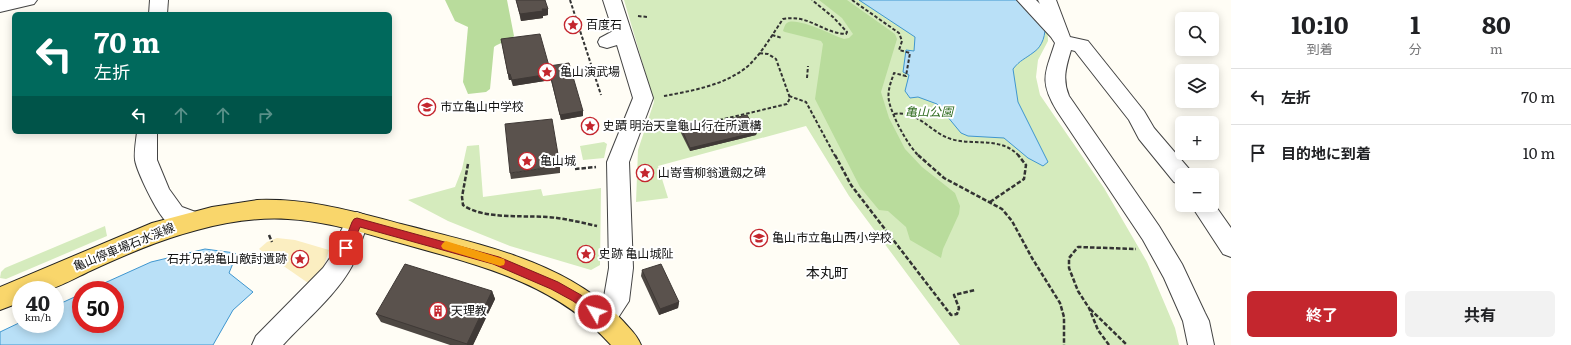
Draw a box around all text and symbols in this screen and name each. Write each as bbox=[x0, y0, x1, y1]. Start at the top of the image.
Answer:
text: 10:10 bbox=[1291, 6, 1349, 41]
text: 1 bbox=[1410, 6, 1420, 41]
text: 80 bbox=[1482, 6, 1511, 41]
map controls bbox=[1175, 12, 1219, 212]
button: search bbox=[1175, 12, 1219, 56]
place icon: 百度石 bbox=[563, 15, 583, 35]
place label: 百度石 bbox=[586, 15, 622, 33]
text: 70 m bbox=[94, 20, 160, 62]
icon: left bbox=[28, 28, 80, 80]
text: 到着 bbox=[1307, 39, 1333, 58]
text: 分 bbox=[1409, 39, 1422, 58]
text: m bbox=[1490, 39, 1503, 58]
text: 左折 bbox=[94, 58, 130, 85]
place icon: 亀山演武場 bbox=[537, 62, 557, 82]
place label: 亀山演武場 bbox=[560, 62, 620, 80]
button: layers bbox=[1175, 64, 1219, 108]
text: 左折 bbox=[1281, 85, 1311, 108]
text: 70 m bbox=[1521, 85, 1555, 108]
icon: left bbox=[1247, 86, 1269, 108]
school or university icon: 市立亀山中学校 bbox=[417, 97, 437, 117]
place label: 市立亀山中学校 bbox=[440, 97, 524, 115]
park label: 亀山公園 bbox=[905, 102, 955, 120]
icon: left bbox=[128, 104, 150, 126]
icon: ahead bbox=[170, 104, 192, 126]
icon: ahead bbox=[212, 104, 234, 126]
icon: right bbox=[254, 104, 276, 126]
place icon: 史蹟 明治天皇龜山行在所遺構 bbox=[580, 116, 600, 136]
place label: 史蹟 明治天皇龜山行在所遺構 bbox=[603, 116, 761, 134]
button: + bbox=[1175, 116, 1219, 160]
text: 目的地に到着 bbox=[1281, 141, 1371, 164]
text: 10 m bbox=[1523, 141, 1555, 164]
icon: arrive bbox=[1247, 142, 1269, 164]
place icon: 亀山城 bbox=[517, 151, 537, 171]
place label: 亀山城 bbox=[540, 151, 576, 169]
place icon: 山嵜雪柳翁遺劔之碑 bbox=[635, 163, 655, 183]
place label: 山嵜雪柳翁遺劔之碑 bbox=[658, 163, 766, 181]
button: − bbox=[1175, 168, 1219, 212]
street label: 亀山停車場石水渓線 bbox=[70, 217, 177, 275]
school or university icon: 亀山市立亀山西小学校 bbox=[749, 228, 769, 248]
place label: 亀山市立亀山西小学校 bbox=[772, 228, 892, 246]
pin bbox=[329, 231, 363, 265]
icon: arrive bbox=[335, 237, 357, 259]
place icon: 史跡 亀山城阯 bbox=[576, 244, 596, 264]
place label: 史跡 亀山城阯 bbox=[599, 244, 673, 262]
place label: 石井兄弟亀山敵討遺跡 bbox=[167, 249, 287, 267]
place icon: 石井兄弟亀山敵討遺跡 bbox=[290, 249, 310, 269]
district label: 本丸町 bbox=[806, 262, 848, 282]
speed limit sign: 50 bbox=[72, 281, 124, 333]
text: 40 bbox=[26, 287, 50, 317]
position arrow bbox=[574, 291, 616, 333]
button: 終了 bbox=[1247, 291, 1397, 337]
button: 共有 bbox=[1405, 291, 1555, 337]
building icon: 天理教 bbox=[428, 301, 448, 321]
place label: 天理教 bbox=[451, 301, 487, 319]
text: km/h bbox=[25, 309, 51, 324]

